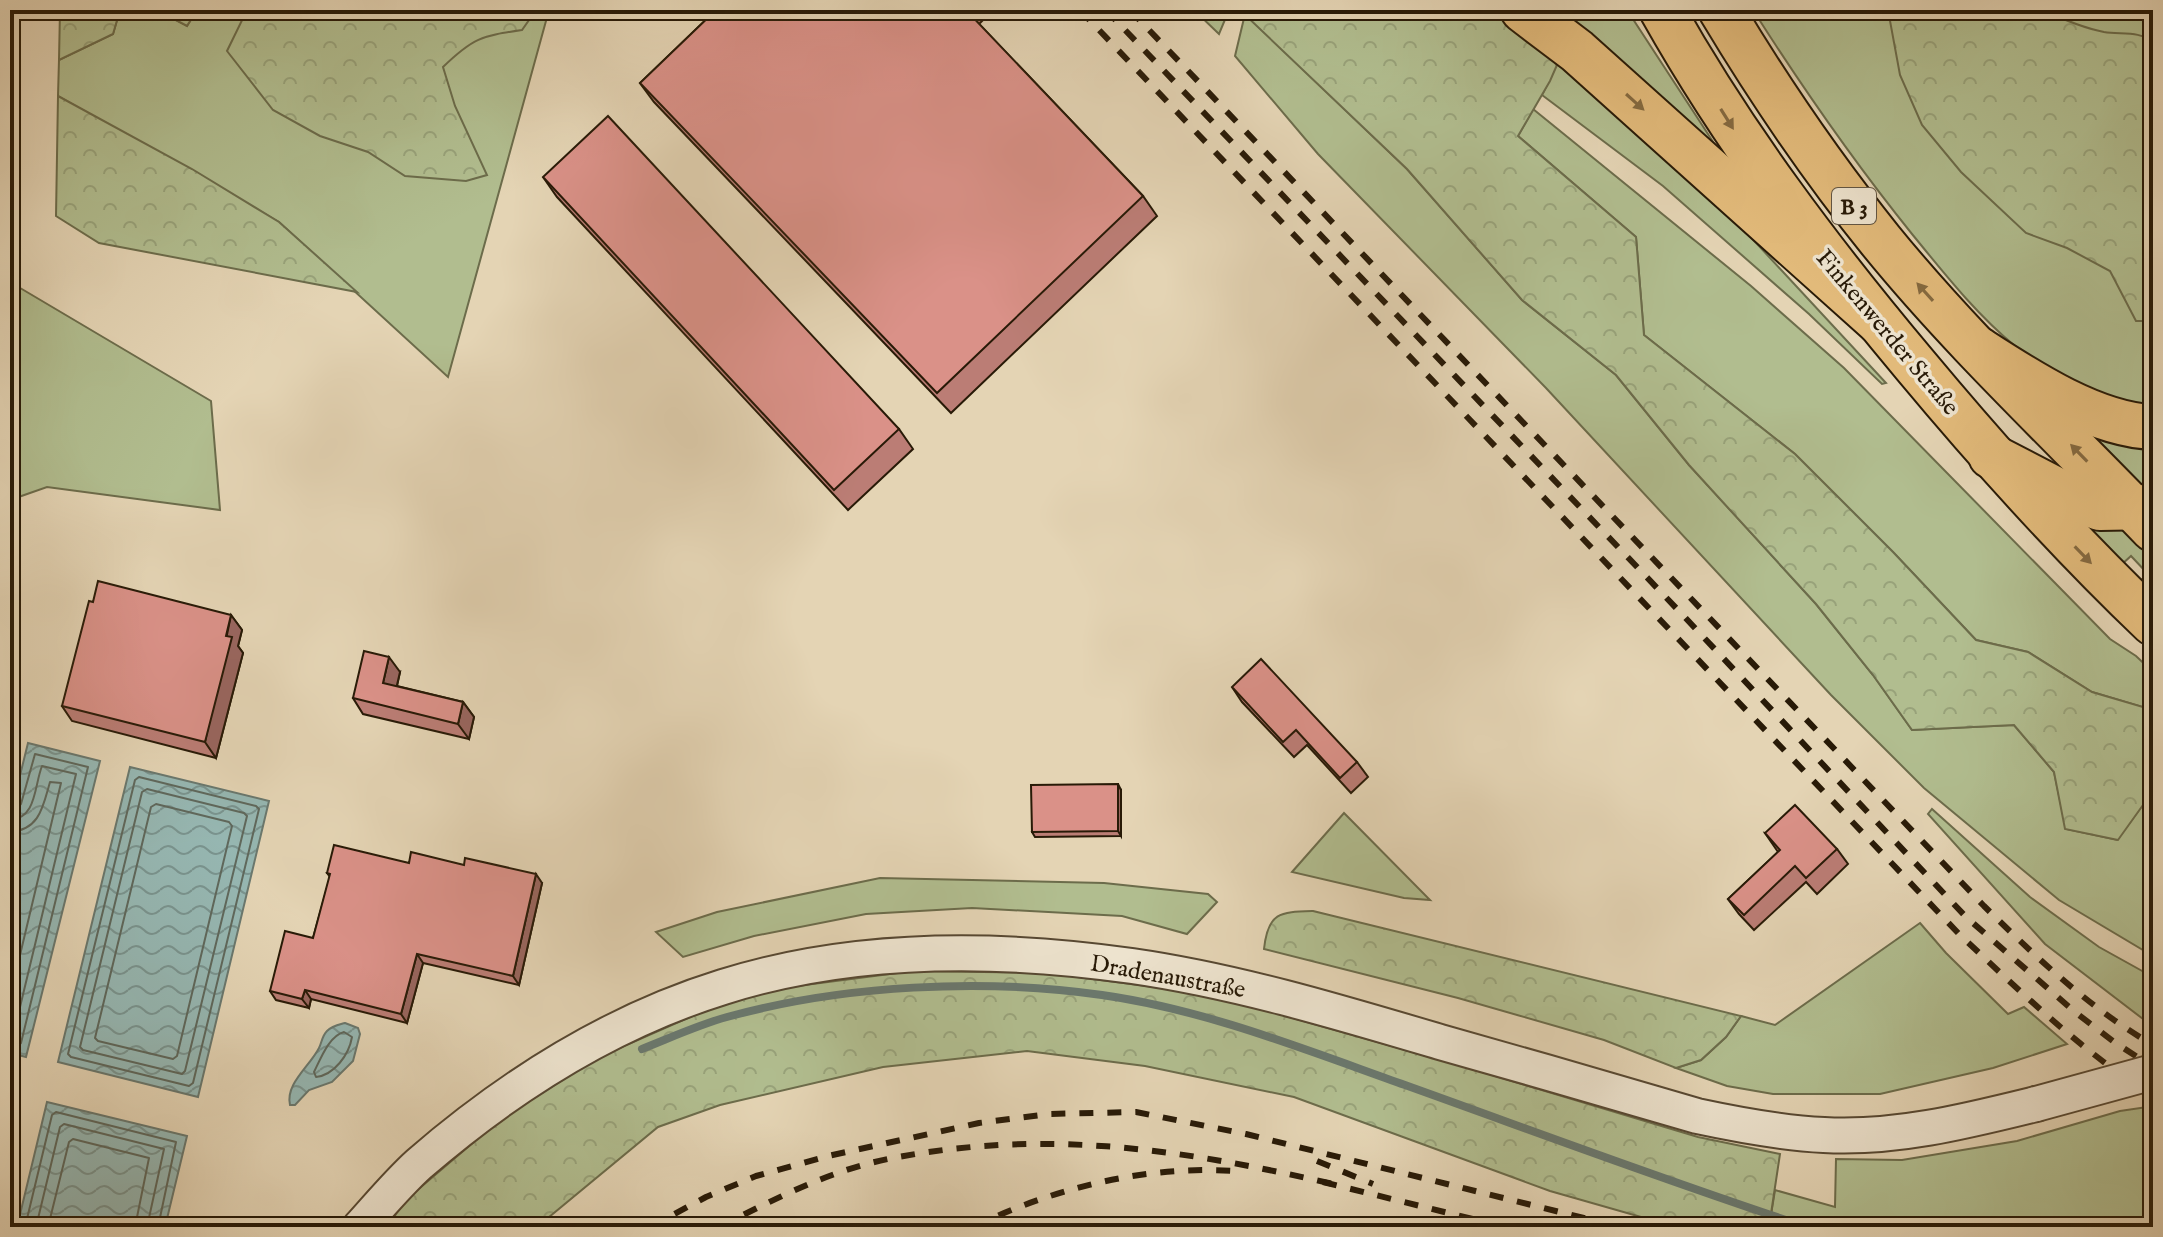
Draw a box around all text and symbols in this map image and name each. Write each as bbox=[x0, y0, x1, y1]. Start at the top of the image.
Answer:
one-way arrow bbox=[1625, 93, 1644, 111]
one-way arrow bbox=[1720, 108, 1734, 130]
road number: B 3 bbox=[1832, 188, 1876, 224]
street label: Finkenwerder Straße bbox=[1808, 244, 1965, 422]
one-way arrow bbox=[1917, 282, 1935, 301]
one-way arrow bbox=[2070, 444, 2088, 463]
one-way arrow bbox=[2073, 545, 2091, 564]
street label: Dradenaustraße bbox=[1088, 949, 1248, 1006]

